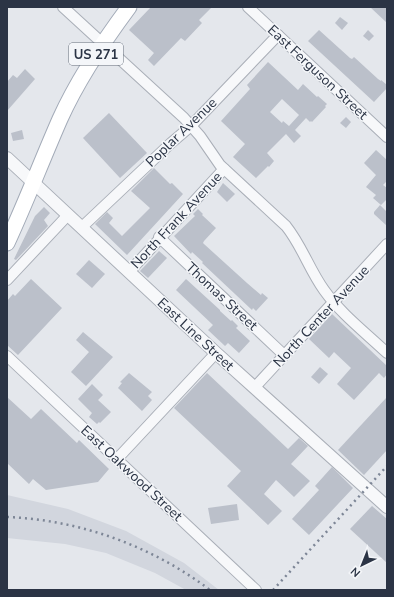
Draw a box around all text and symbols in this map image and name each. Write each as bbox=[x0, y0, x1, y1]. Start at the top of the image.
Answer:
street label: East Ferguson Street bbox=[263, 21, 372, 124]
road number: US 271 bbox=[69, 43, 123, 65]
street label: Poplar Avenue bbox=[142, 93, 221, 171]
street label: North Frank Avenue bbox=[126, 168, 226, 273]
street label: Thomas Street bbox=[181, 258, 262, 335]
street label: North Center Avenue bbox=[269, 261, 374, 371]
street label: East Line Street bbox=[153, 294, 238, 375]
street label: East Oakwood Street bbox=[77, 421, 187, 526]
north arrow bbox=[342, 545, 382, 585]
text: N bbox=[347, 564, 364, 580]

